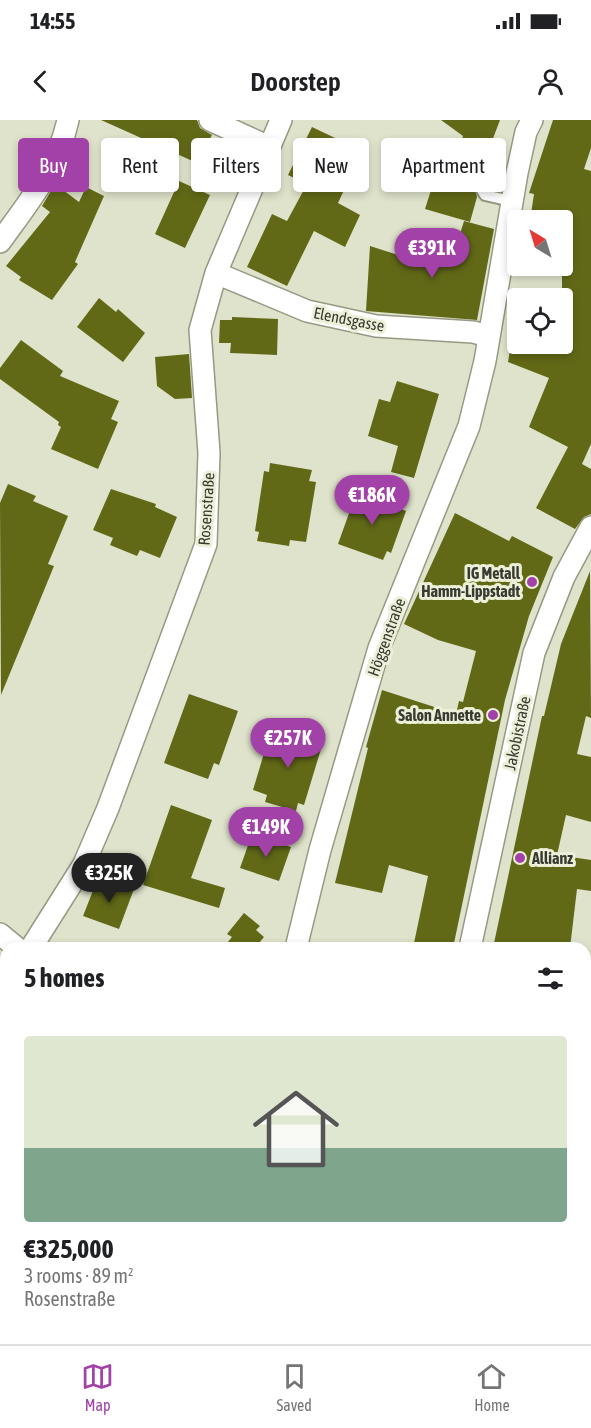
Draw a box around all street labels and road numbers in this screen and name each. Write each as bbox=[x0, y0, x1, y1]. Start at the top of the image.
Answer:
street label: Elendsgasse bbox=[312, 303, 386, 336]
street label: Rosenstraße bbox=[194, 472, 218, 546]
street label: Höggenstraße bbox=[364, 595, 409, 679]
street label: Jakobistraße bbox=[500, 694, 534, 772]

